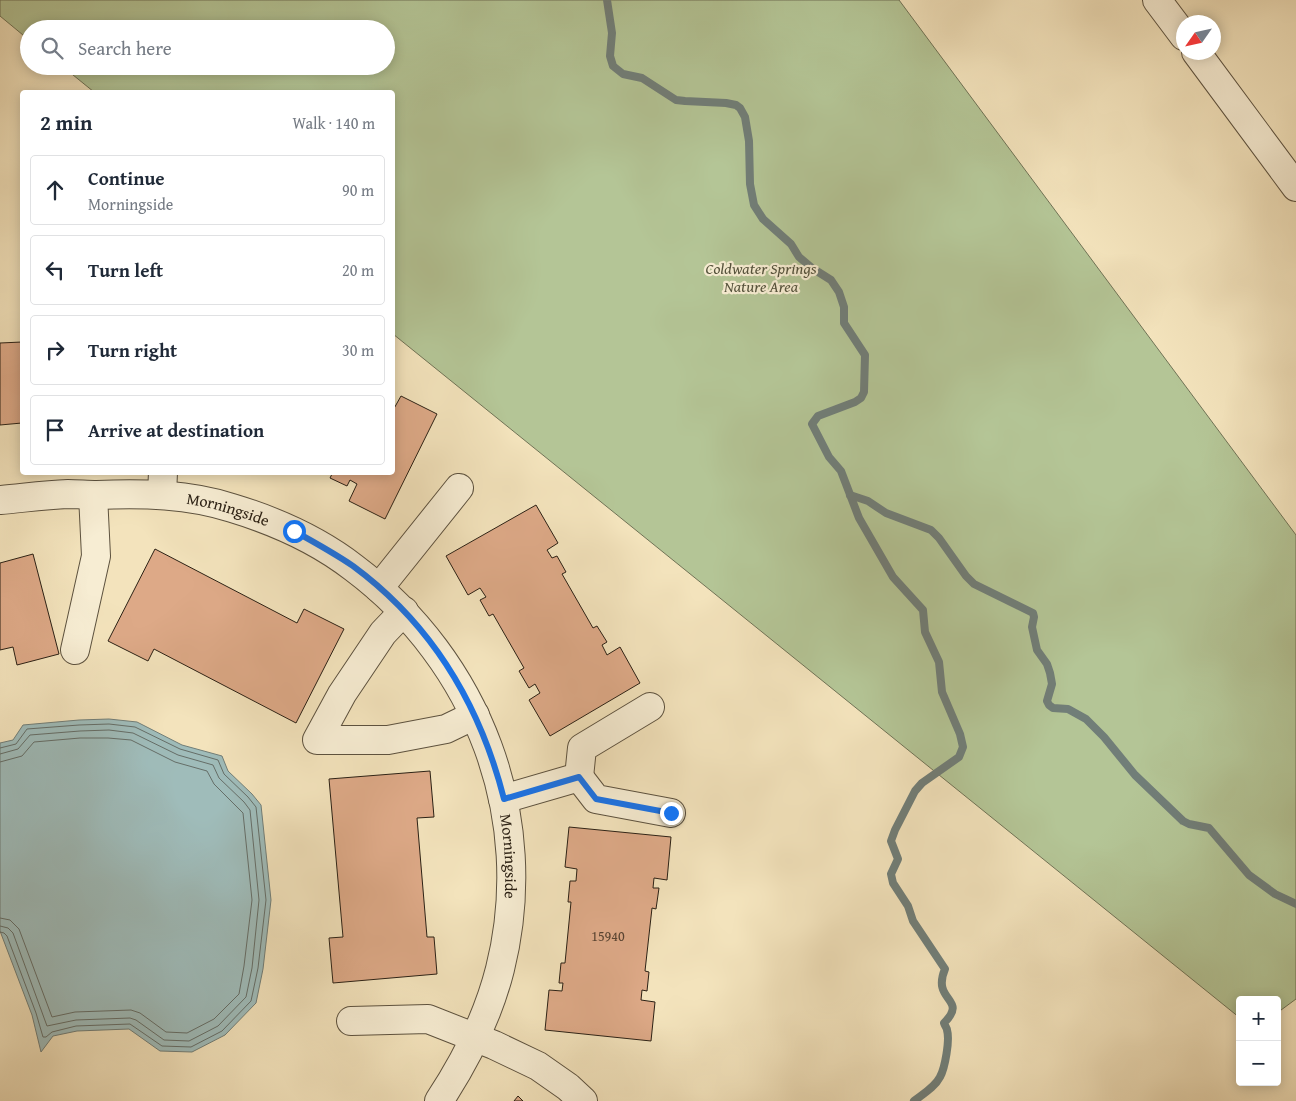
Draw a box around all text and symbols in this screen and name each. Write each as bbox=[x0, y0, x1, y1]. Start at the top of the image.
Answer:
north arrow bbox=[1176, 15, 1221, 60]
search box bbox=[20, 20, 395, 75]
icon: search bbox=[38, 34, 66, 62]
text: Search here bbox=[78, 34, 172, 62]
text: 2 min bbox=[40, 107, 92, 138]
text: Walk · 140 m bbox=[292, 111, 375, 135]
text: Continue bbox=[88, 164, 165, 192]
icon: ahead bbox=[41, 176, 69, 204]
text: 90 m bbox=[342, 178, 374, 202]
text: Morningside bbox=[88, 192, 173, 216]
icon: left bbox=[41, 256, 69, 284]
text: Turn left bbox=[88, 256, 163, 284]
park label: Coldwater Springs Nature Area bbox=[706, 256, 817, 298]
text: 20 m bbox=[342, 258, 374, 282]
icon: right bbox=[41, 336, 69, 364]
text: Turn right bbox=[88, 336, 177, 364]
text: 30 m bbox=[342, 338, 374, 362]
icon: arrive bbox=[41, 416, 69, 444]
text: Arrive at destination bbox=[88, 416, 264, 444]
street label: Morningside bbox=[185, 486, 273, 532]
route start bbox=[283, 520, 306, 543]
route end bbox=[660, 802, 683, 825]
street label: Morningside bbox=[494, 812, 523, 899]
house number: 15940 bbox=[591, 926, 625, 946]
map controls bbox=[1236, 996, 1281, 1086]
button: + bbox=[1236, 996, 1281, 1041]
button: − bbox=[1236, 1041, 1281, 1086]

